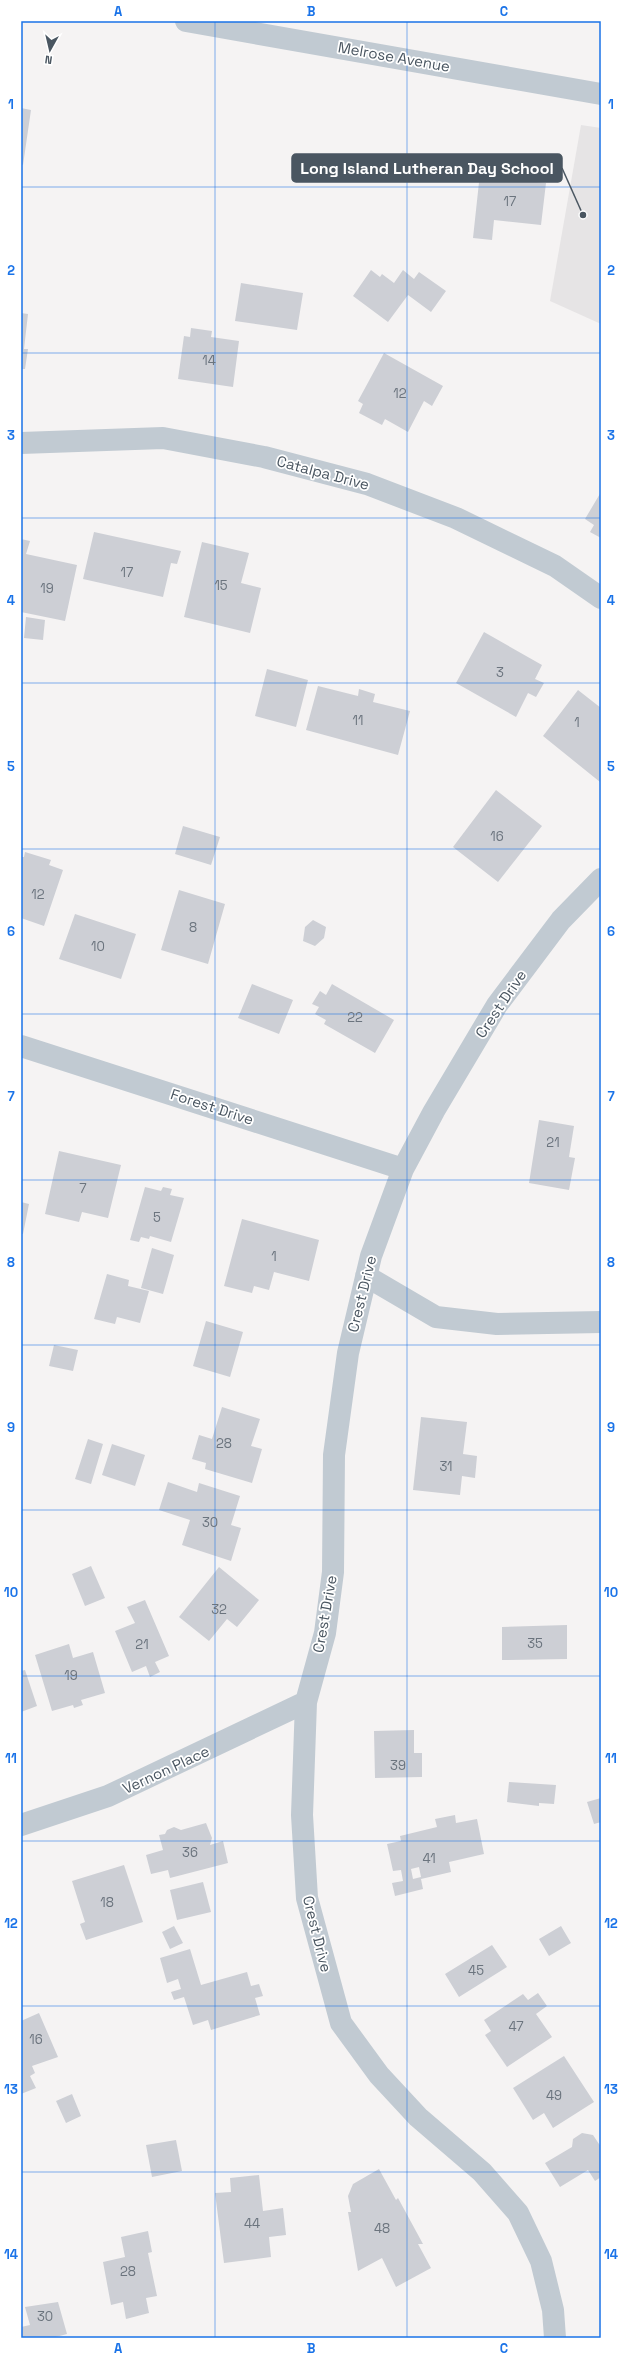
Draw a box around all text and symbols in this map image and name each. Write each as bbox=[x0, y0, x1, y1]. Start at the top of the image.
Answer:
text: A bbox=[114, 3, 123, 20]
text: B bbox=[307, 3, 316, 20]
text: C bbox=[500, 3, 508, 20]
north arrow bbox=[30, 30, 70, 70]
street label: Melrose Avenue bbox=[336, 37, 452, 76]
text: N bbox=[44, 52, 53, 67]
text: 1 bbox=[8, 96, 14, 113]
text: 1 bbox=[608, 96, 614, 113]
callout: Long Island Lutheran Day School bbox=[292, 154, 562, 182]
text: Long Island Lutheran Day School bbox=[300, 158, 554, 179]
house number: 17 bbox=[504, 193, 516, 210]
text: 2 bbox=[7, 262, 15, 279]
text: 2 bbox=[607, 262, 615, 279]
house number: 14 bbox=[202, 352, 216, 369]
house number: 12 bbox=[393, 385, 407, 402]
text: 3 bbox=[7, 427, 15, 444]
text: 3 bbox=[607, 427, 615, 444]
street label: Catalpa Drive bbox=[275, 451, 372, 494]
house number: 17 bbox=[121, 564, 133, 581]
house number: 15 bbox=[214, 577, 228, 594]
house number: 19 bbox=[40, 580, 54, 597]
text: 4 bbox=[7, 592, 15, 609]
text: 4 bbox=[607, 592, 615, 609]
house number: 3 bbox=[496, 664, 504, 681]
house number: 11 bbox=[353, 712, 363, 729]
house number: 1 bbox=[574, 714, 580, 731]
text: 5 bbox=[7, 758, 15, 775]
text: 5 bbox=[607, 758, 615, 775]
house number: 16 bbox=[490, 828, 504, 845]
house number: 12 bbox=[31, 886, 45, 903]
house number: 8 bbox=[189, 919, 197, 936]
text: 6 bbox=[7, 923, 15, 940]
text: 6 bbox=[607, 923, 615, 940]
house number: 10 bbox=[91, 938, 105, 955]
street label: Crest Drive bbox=[471, 966, 530, 1042]
house number: 22 bbox=[347, 1009, 363, 1026]
street label: Forest Drive bbox=[168, 1084, 256, 1129]
text: 7 bbox=[7, 1088, 15, 1105]
text: 7 bbox=[607, 1088, 615, 1105]
house number: 21 bbox=[546, 1134, 560, 1151]
house number: 7 bbox=[79, 1180, 87, 1197]
house number: 5 bbox=[153, 1209, 161, 1226]
house number: 1 bbox=[271, 1248, 277, 1265]
street label: Crest Drive bbox=[343, 1253, 380, 1334]
text: 8 bbox=[7, 1254, 15, 1271]
text: 8 bbox=[607, 1254, 615, 1271]
text: 9 bbox=[7, 1419, 15, 1436]
text: 9 bbox=[607, 1419, 615, 1436]
house number: 28 bbox=[216, 1435, 232, 1452]
house number: 31 bbox=[439, 1458, 453, 1475]
house number: 30 bbox=[202, 1514, 218, 1531]
street label: Crest Drive bbox=[308, 1574, 341, 1654]
text: 10 bbox=[4, 1584, 18, 1601]
text: 10 bbox=[604, 1584, 618, 1601]
house number: 32 bbox=[211, 1601, 227, 1618]
house number: 35 bbox=[527, 1635, 543, 1652]
house number: 21 bbox=[135, 1636, 149, 1653]
house number: 19 bbox=[64, 1667, 78, 1684]
street label: Vernon Place bbox=[119, 1741, 212, 1798]
text: 11 bbox=[5, 1750, 17, 1767]
text: 11 bbox=[605, 1750, 617, 1767]
house number: 39 bbox=[390, 1757, 406, 1774]
house number: 36 bbox=[182, 1844, 198, 1861]
house number: 41 bbox=[422, 1850, 436, 1867]
house number: 18 bbox=[100, 1894, 114, 1911]
street label: Crest Drive bbox=[299, 1894, 336, 1974]
text: 12 bbox=[4, 1915, 18, 1932]
text: 12 bbox=[604, 1915, 618, 1932]
house number: 45 bbox=[468, 1962, 484, 1979]
house number: 47 bbox=[508, 2018, 524, 2035]
house number: 16 bbox=[29, 2031, 43, 2048]
text: 13 bbox=[4, 2081, 18, 2098]
text: 13 bbox=[604, 2081, 618, 2098]
house number: 49 bbox=[546, 2087, 562, 2104]
house number: 44 bbox=[244, 2215, 260, 2232]
house number: 48 bbox=[374, 2220, 390, 2237]
text: 14 bbox=[4, 2246, 18, 2263]
text: 14 bbox=[604, 2246, 618, 2263]
house number: 28 bbox=[120, 2263, 136, 2280]
house number: 30 bbox=[37, 2308, 53, 2325]
text: A bbox=[114, 2340, 123, 2357]
text: B bbox=[307, 2340, 316, 2357]
text: C bbox=[500, 2340, 508, 2357]

